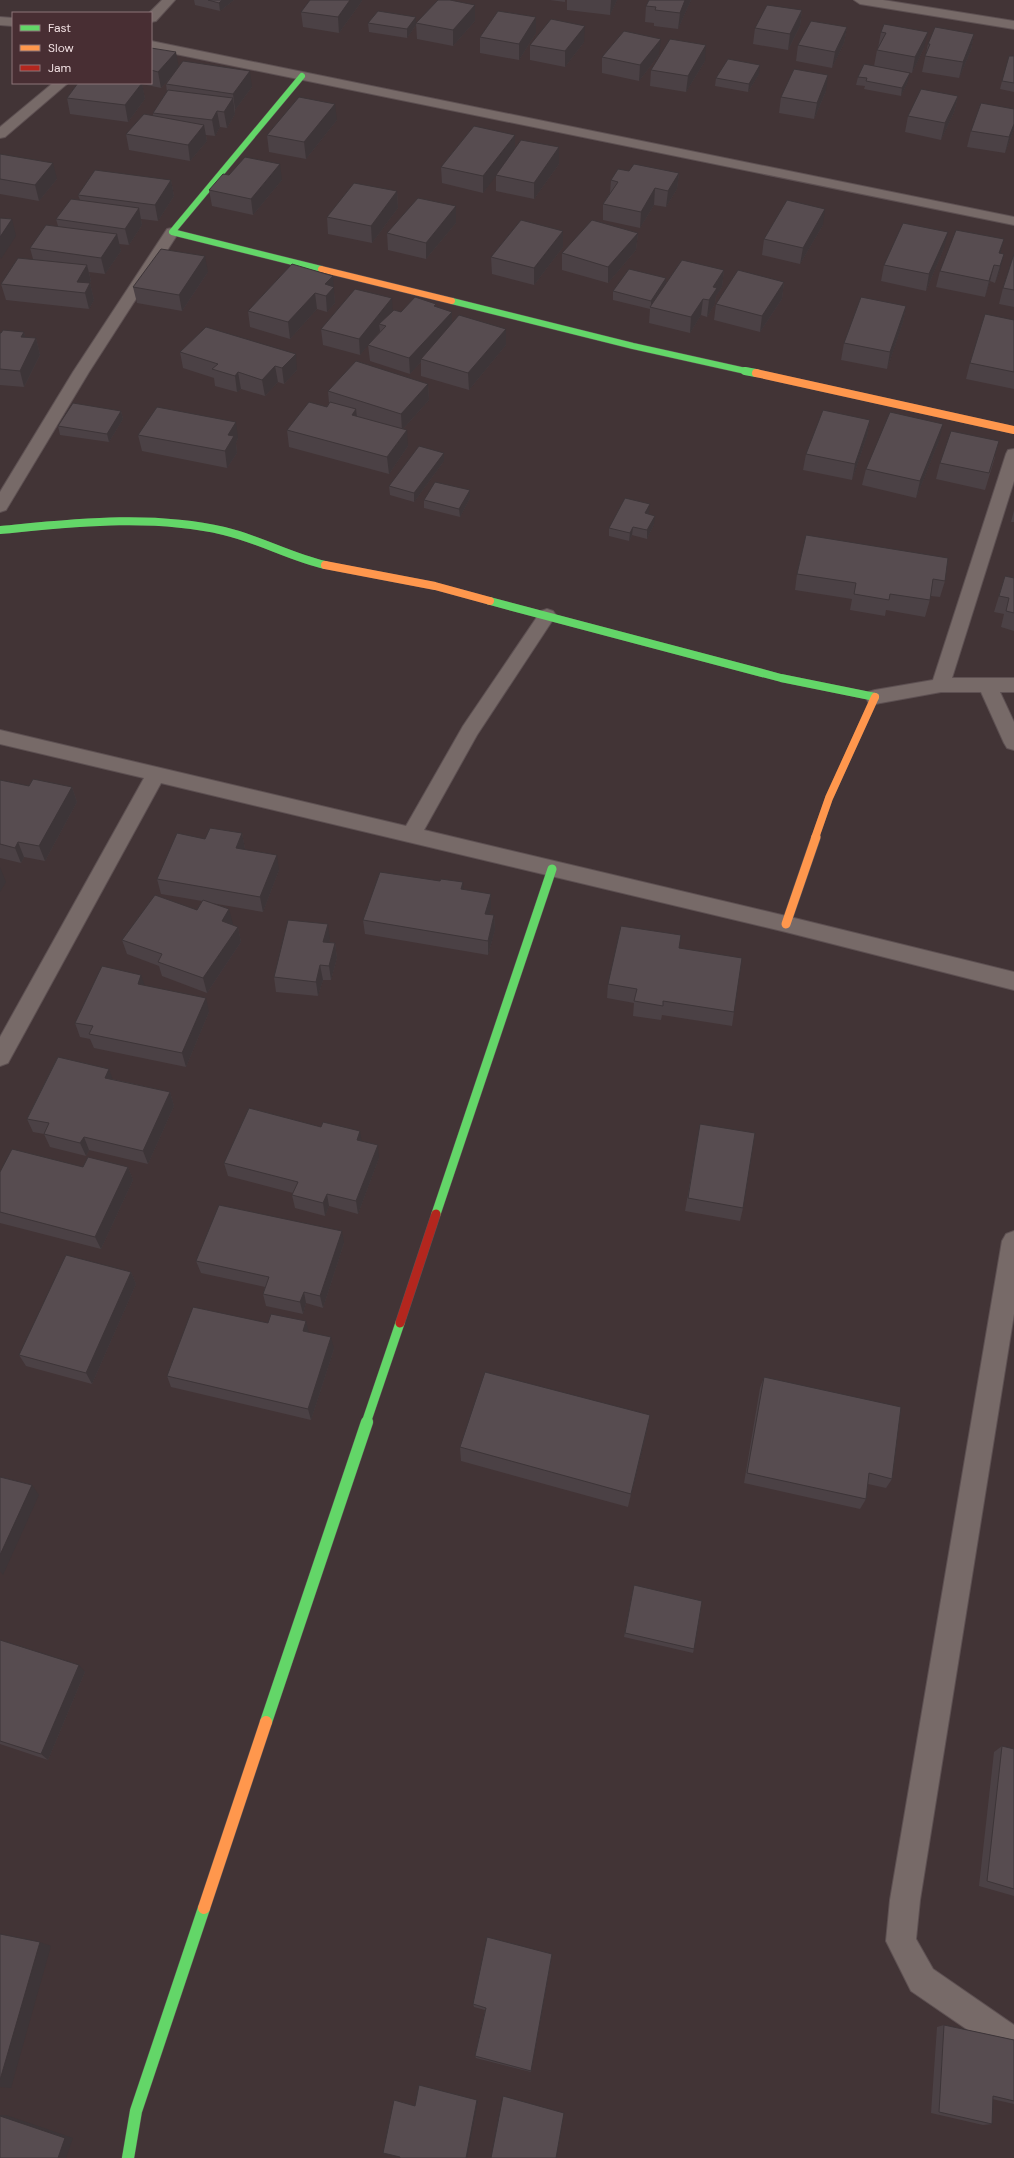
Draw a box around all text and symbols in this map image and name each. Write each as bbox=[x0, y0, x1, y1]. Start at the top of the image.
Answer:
legend bbox=[12, 12, 152, 84]
text: Fast bbox=[48, 20, 71, 36]
text: Slow bbox=[48, 40, 74, 56]
text: Jam bbox=[48, 60, 71, 76]

